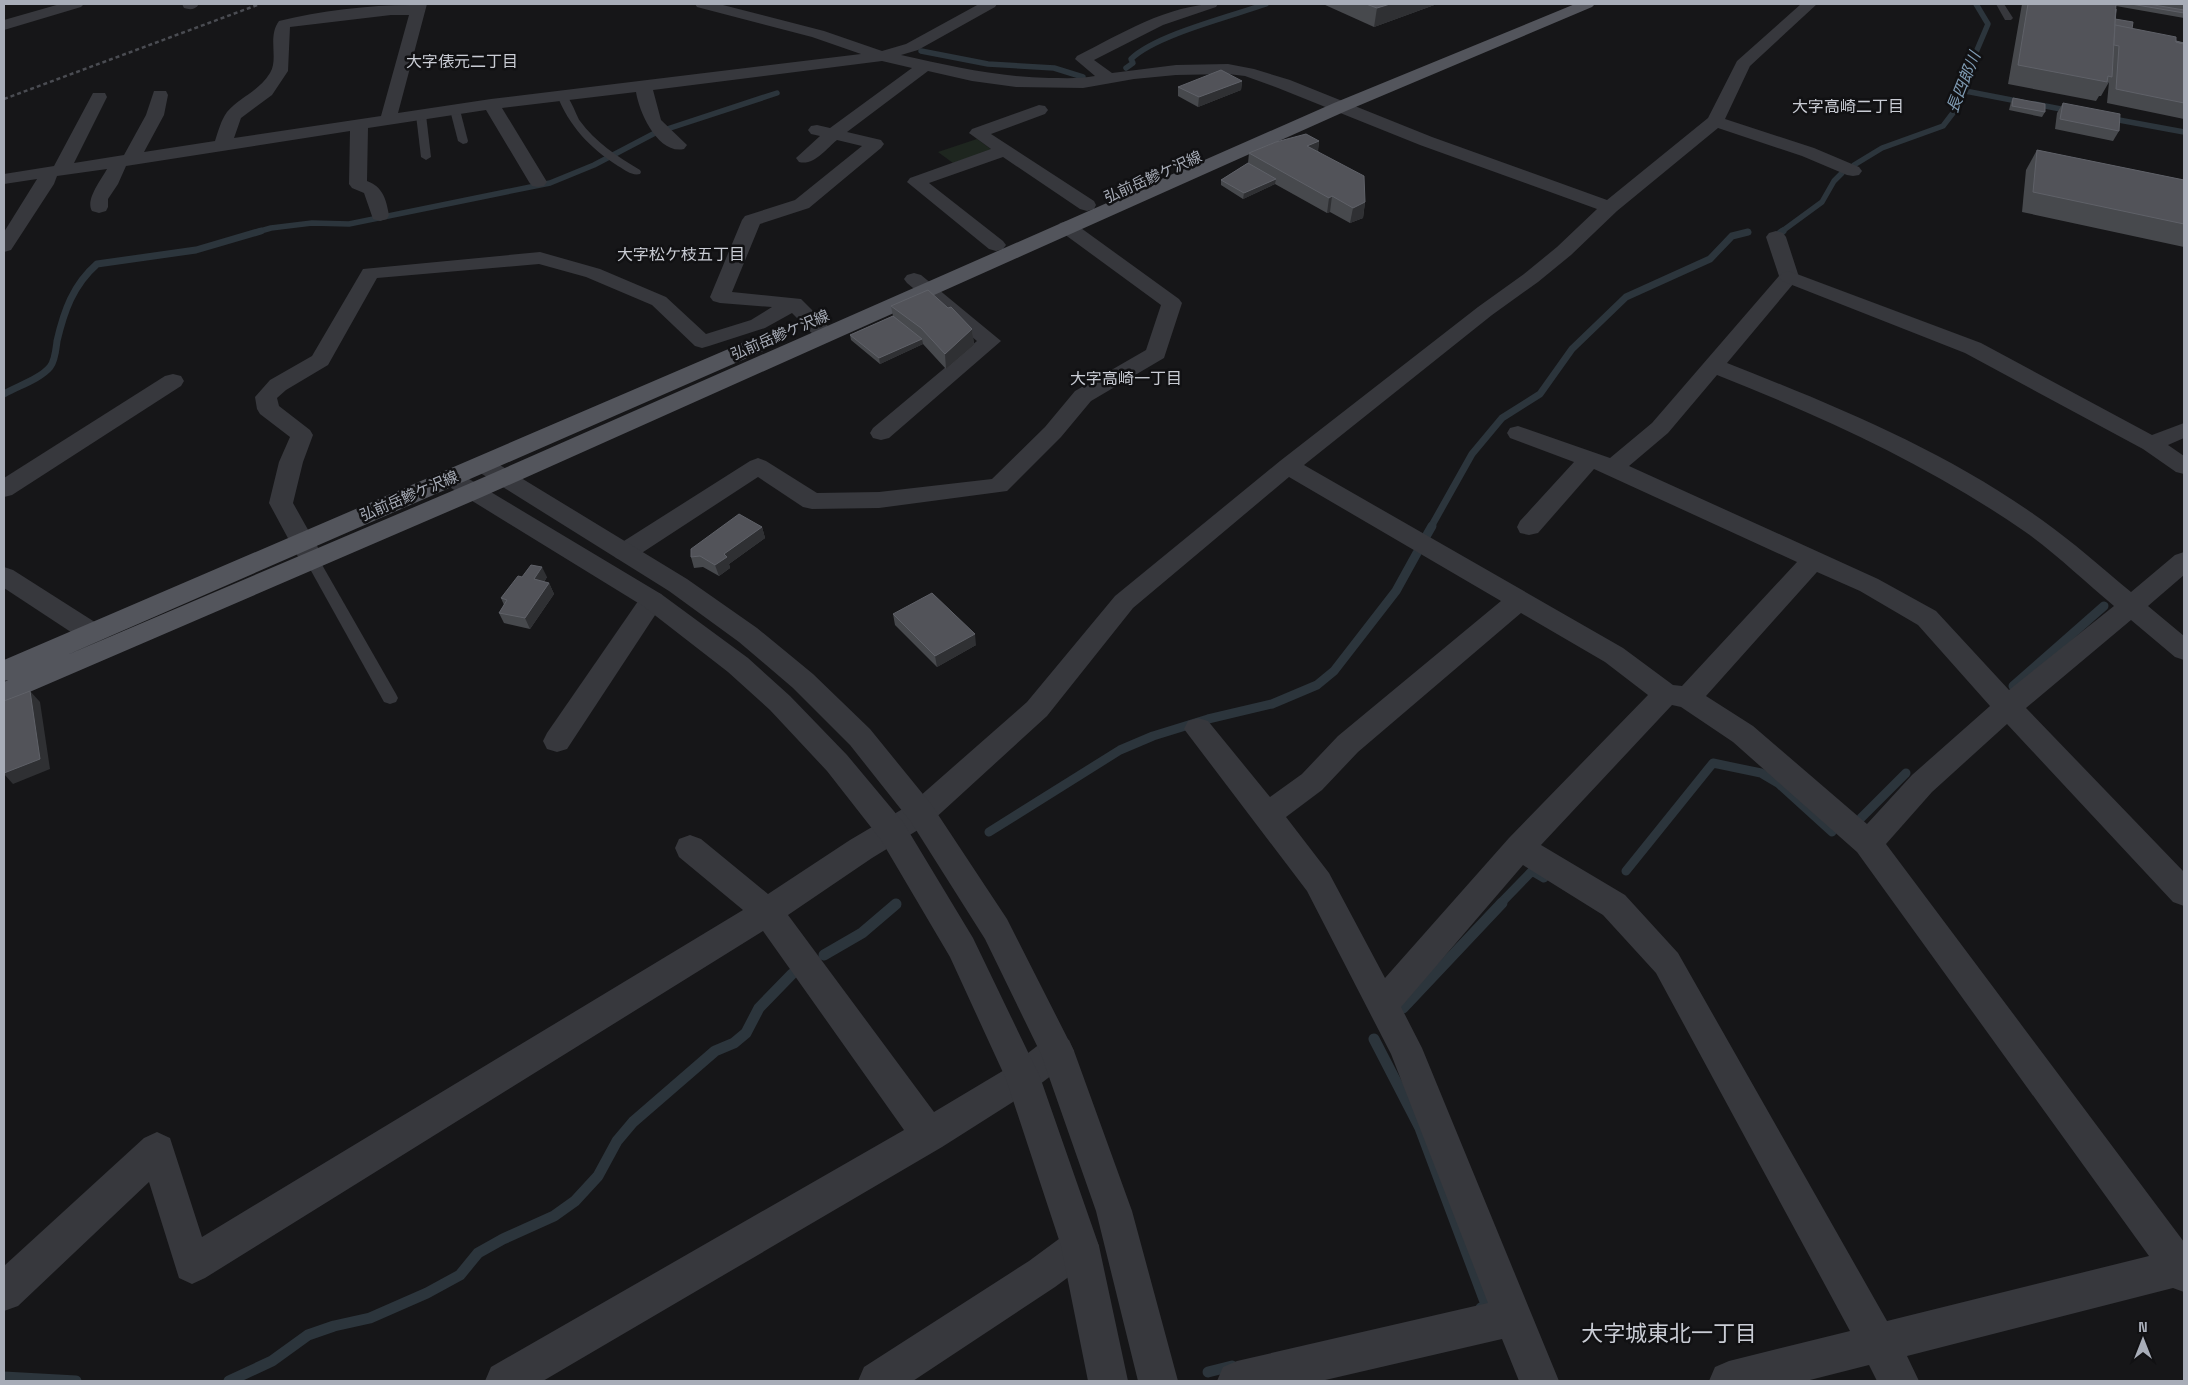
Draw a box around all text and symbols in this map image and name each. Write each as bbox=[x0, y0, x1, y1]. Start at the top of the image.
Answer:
water label: 長四郎川 bbox=[1942, 47, 1986, 116]
district label: 大字俵元二丁目 bbox=[406, 51, 518, 72]
district label: 大字高崎二丁目 bbox=[1792, 96, 1904, 117]
street label: 弘前岳鰺ケ沢線 bbox=[1101, 147, 1205, 207]
district label: 大字松ケ枝五丁目 bbox=[617, 244, 745, 265]
street label: 弘前岳鰺ケ沢線 bbox=[728, 305, 832, 364]
district label: 大字高崎一丁目 bbox=[1070, 368, 1182, 389]
street label: 弘前岳鰺ケ沢線 bbox=[357, 466, 461, 525]
north arrow bbox=[2118, 1315, 2168, 1365]
text: N bbox=[2138, 1318, 2148, 1336]
district label: 大字城東北一丁目 bbox=[1581, 1319, 1757, 1347]

